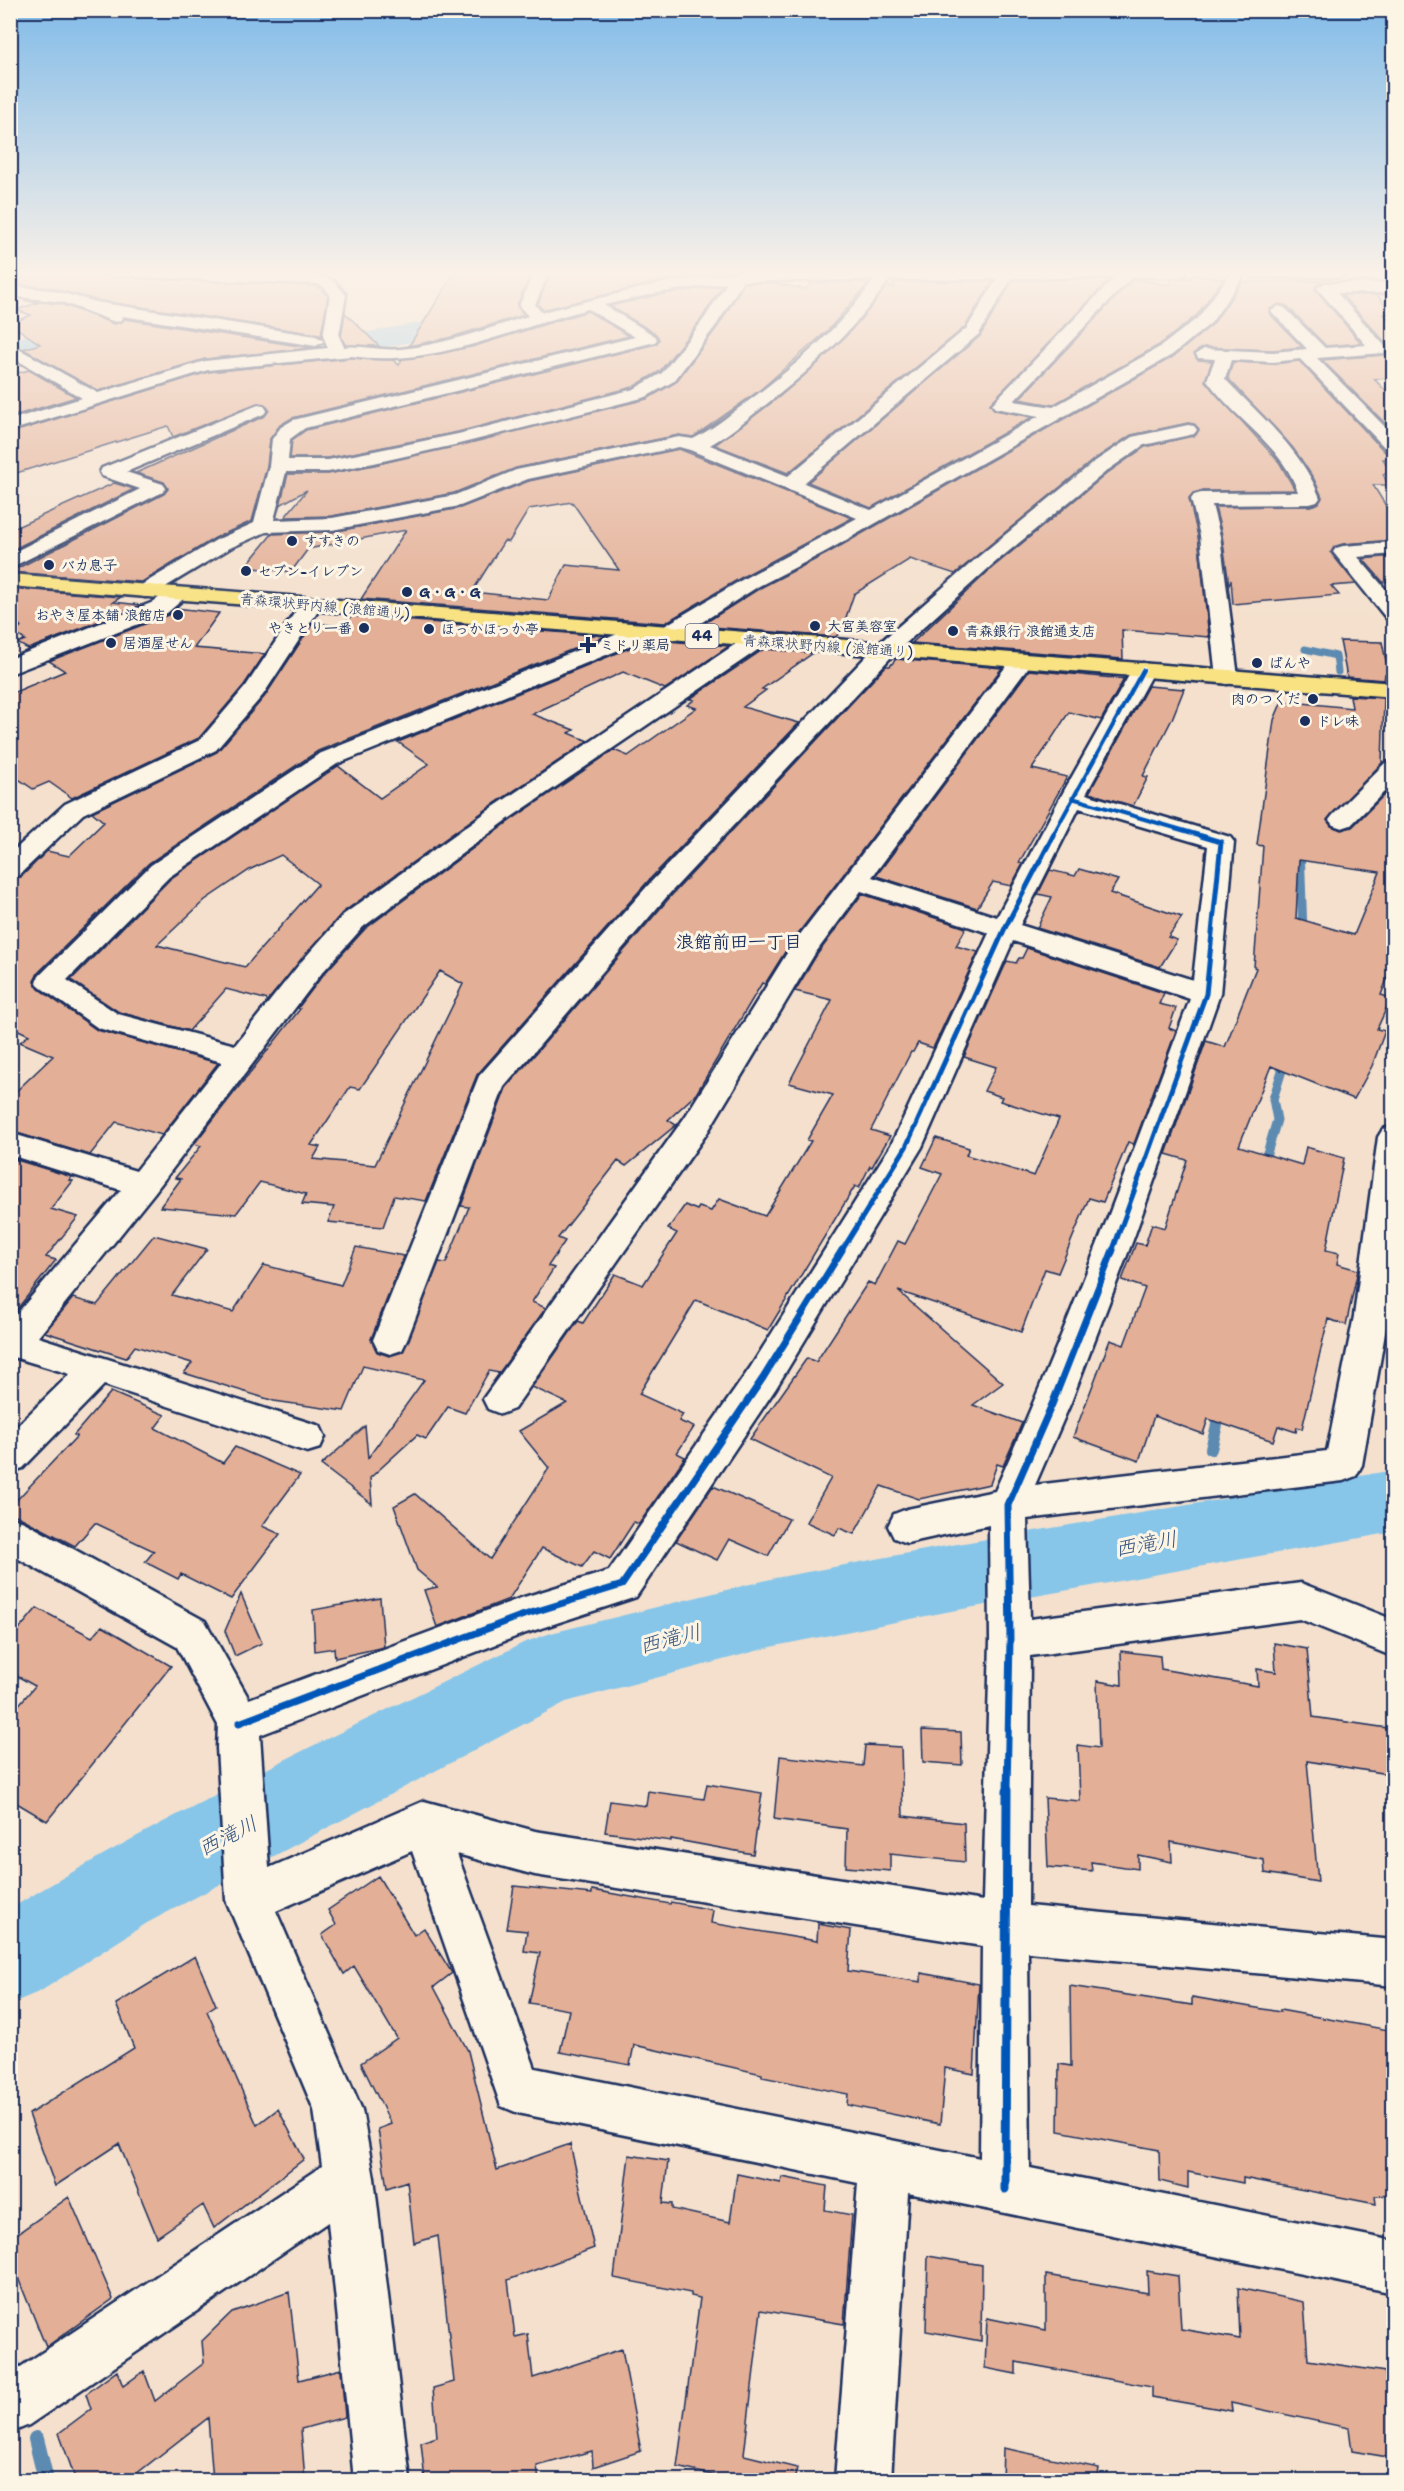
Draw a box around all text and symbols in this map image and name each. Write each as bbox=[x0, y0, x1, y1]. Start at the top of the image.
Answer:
place label: すすきの bbox=[304, 532, 360, 550]
marker: すすきの bbox=[285, 534, 299, 548]
place label: バカ息子 bbox=[61, 556, 117, 574]
marker: バカ息子 bbox=[42, 558, 56, 572]
place label: セブン-イレブン bbox=[258, 562, 363, 580]
marker: セブン-イレブン bbox=[239, 564, 253, 578]
place label: G・G・G bbox=[419, 583, 481, 601]
marker: G・G・G bbox=[400, 585, 414, 599]
street label: 青森環状野内線 (浪館通り) bbox=[239, 590, 411, 622]
place label: おやき屋本舗 浪館店 bbox=[35, 606, 166, 624]
marker: おやき屋本舗 浪館店 bbox=[171, 608, 185, 622]
place label: 大宮美容室 bbox=[827, 617, 897, 635]
place label: やきとり一番 bbox=[268, 619, 352, 637]
marker: 大宮美容室 bbox=[808, 619, 822, 633]
place label: ほっかほっか亭 bbox=[441, 620, 539, 638]
marker: やきとり一番 bbox=[357, 621, 371, 635]
marker: ほっかほっか亭 bbox=[422, 622, 436, 636]
place label: 青森銀行 浪館通支店 bbox=[965, 622, 1096, 640]
road number: 44 bbox=[686, 624, 718, 648]
marker: 青森銀行 浪館通支店 bbox=[946, 624, 960, 638]
street label: 青森環状野内線 (浪館通り) bbox=[742, 631, 914, 661]
place label: 居酒屋せん bbox=[123, 634, 193, 652]
marker: 居酒屋せん bbox=[104, 636, 118, 650]
place label: ミドリ薬局 bbox=[600, 636, 670, 654]
marker: ミドリ薬局 bbox=[581, 638, 595, 652]
place label: ばんや bbox=[1269, 654, 1311, 672]
marker: ばんや bbox=[1250, 656, 1264, 670]
place label: 肉のつくだ bbox=[1231, 690, 1301, 708]
marker: 肉のつくだ bbox=[1306, 692, 1320, 706]
place label: ドレ味 bbox=[1317, 712, 1359, 730]
marker: ドレ味 bbox=[1298, 714, 1312, 728]
district label: 浪館前田一丁目 bbox=[676, 930, 802, 954]
water label: 西滝川 bbox=[1113, 1525, 1179, 1563]
water label: 西滝川 bbox=[636, 1618, 704, 1660]
water label: 西滝川 bbox=[194, 1809, 262, 1863]

